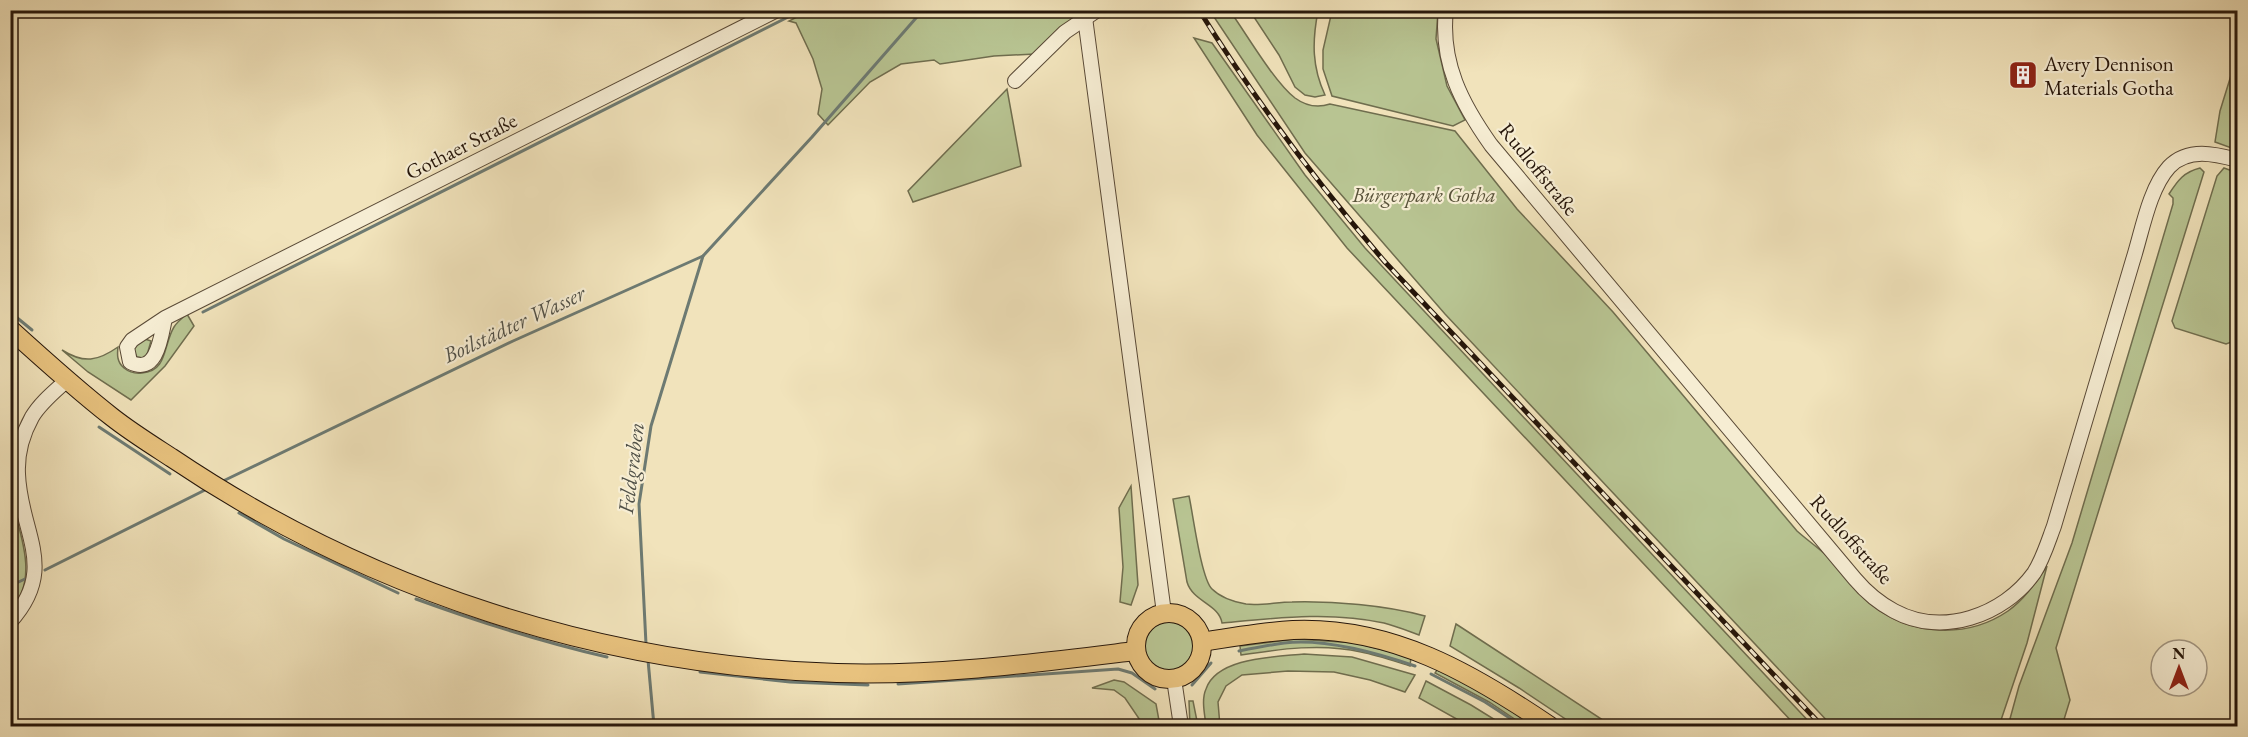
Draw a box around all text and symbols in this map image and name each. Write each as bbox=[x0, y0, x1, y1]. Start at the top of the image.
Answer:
place label: Avery Dennison Materials Gotha bbox=[2043, 50, 2174, 101]
building icon: Avery Dennison Materials Gotha bbox=[2007, 59, 2039, 91]
street label: Gothaer Straße bbox=[401, 106, 521, 186]
street label: Rudloffstraße bbox=[1493, 117, 1585, 221]
park label: Bürgerpark Gotha bbox=[1351, 181, 1496, 208]
water label: Boilstädter Wasser bbox=[437, 278, 591, 370]
water label: Feldgraben bbox=[611, 421, 651, 516]
street label: Rudloffstraße bbox=[1805, 488, 1899, 590]
north arrow bbox=[2149, 638, 2209, 698]
text: N bbox=[2173, 643, 2186, 664]

